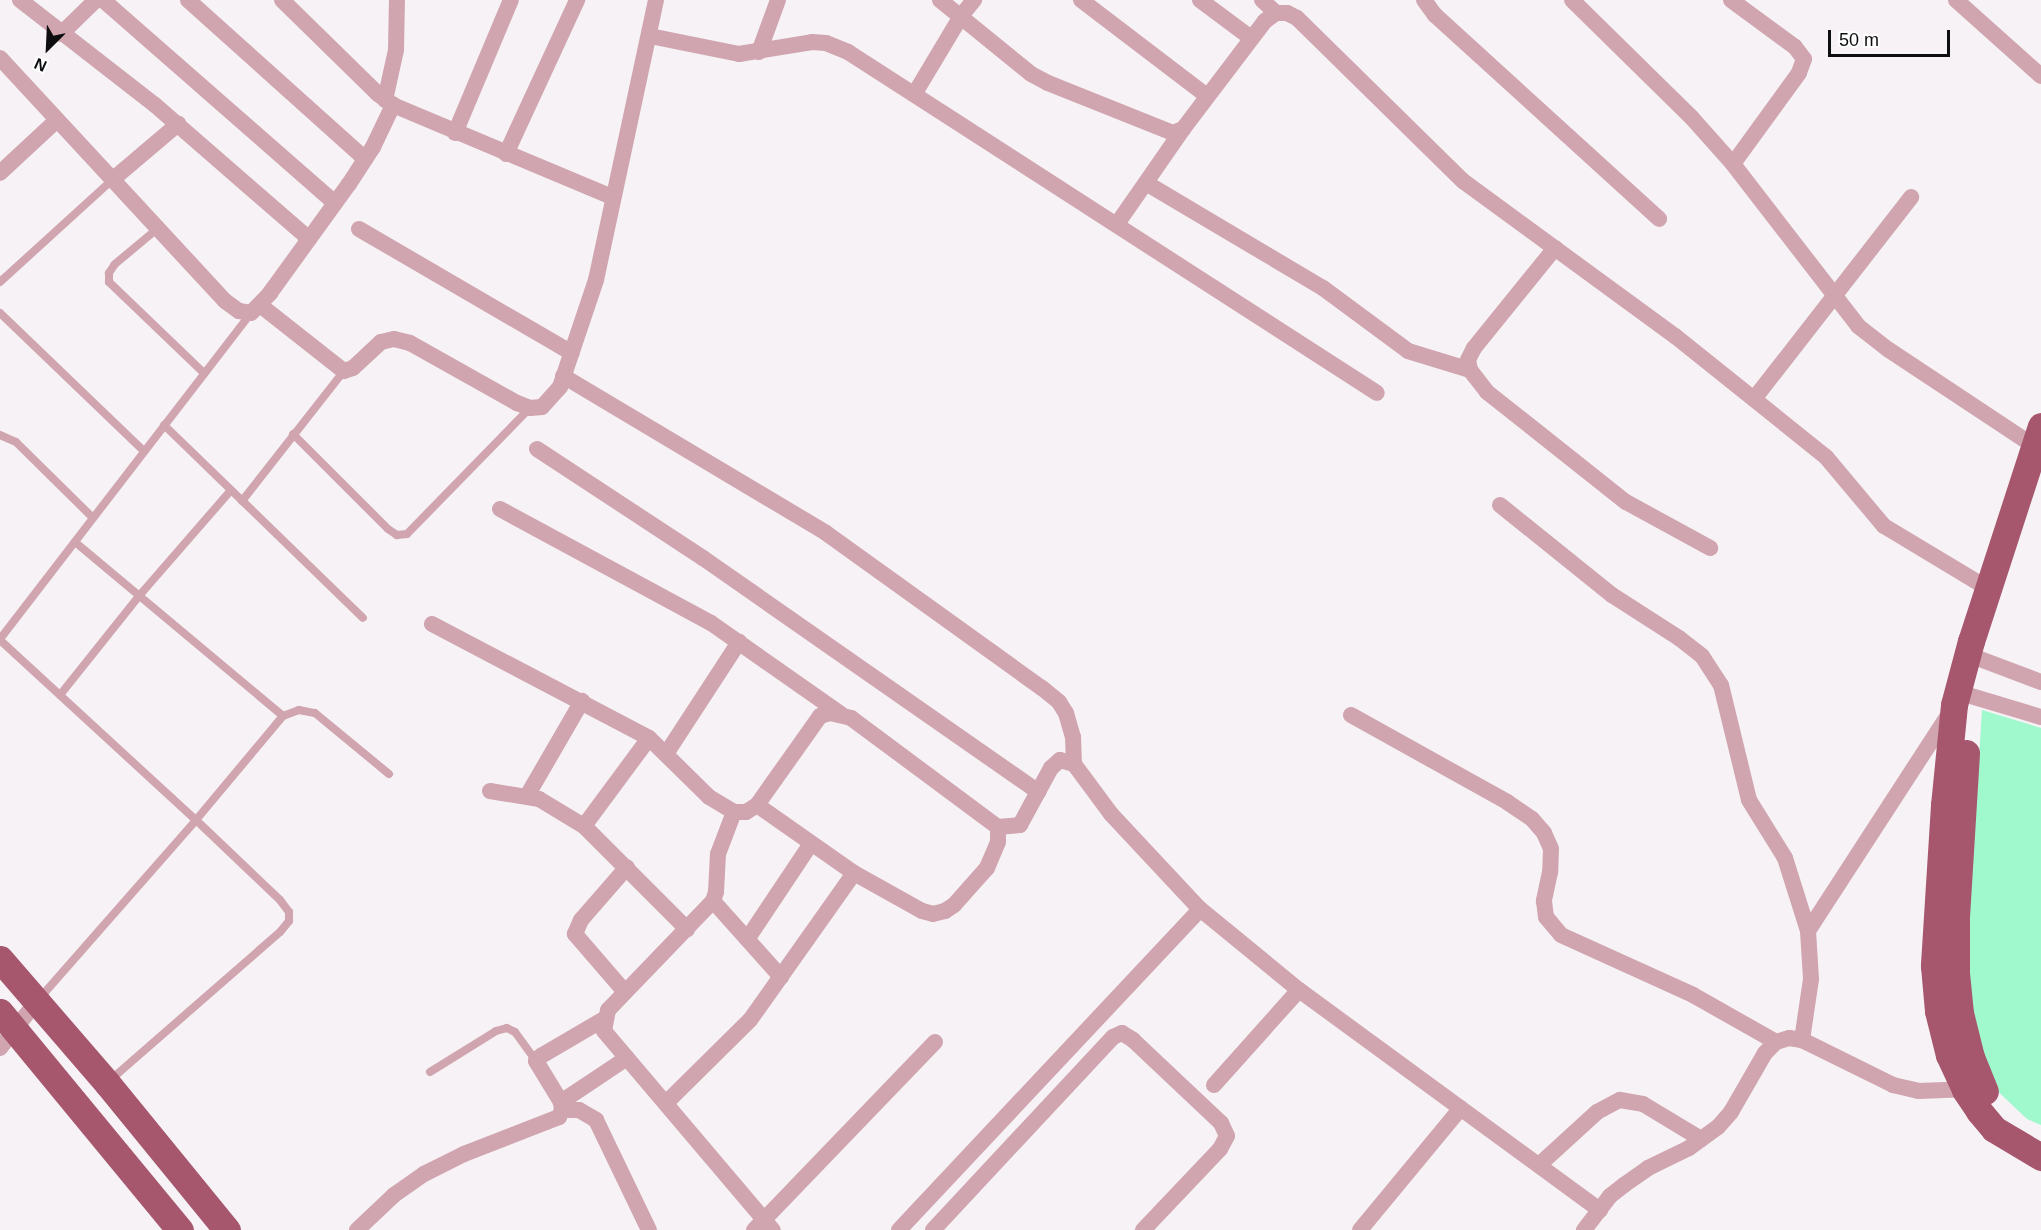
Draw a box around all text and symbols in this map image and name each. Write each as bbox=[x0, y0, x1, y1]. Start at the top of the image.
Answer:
north arrow bbox=[18, 18, 78, 78]
scale bar bbox=[1831, 18, 1952, 56]
text: 50 m bbox=[1839, 30, 1879, 50]
text: N bbox=[32, 55, 49, 75]

